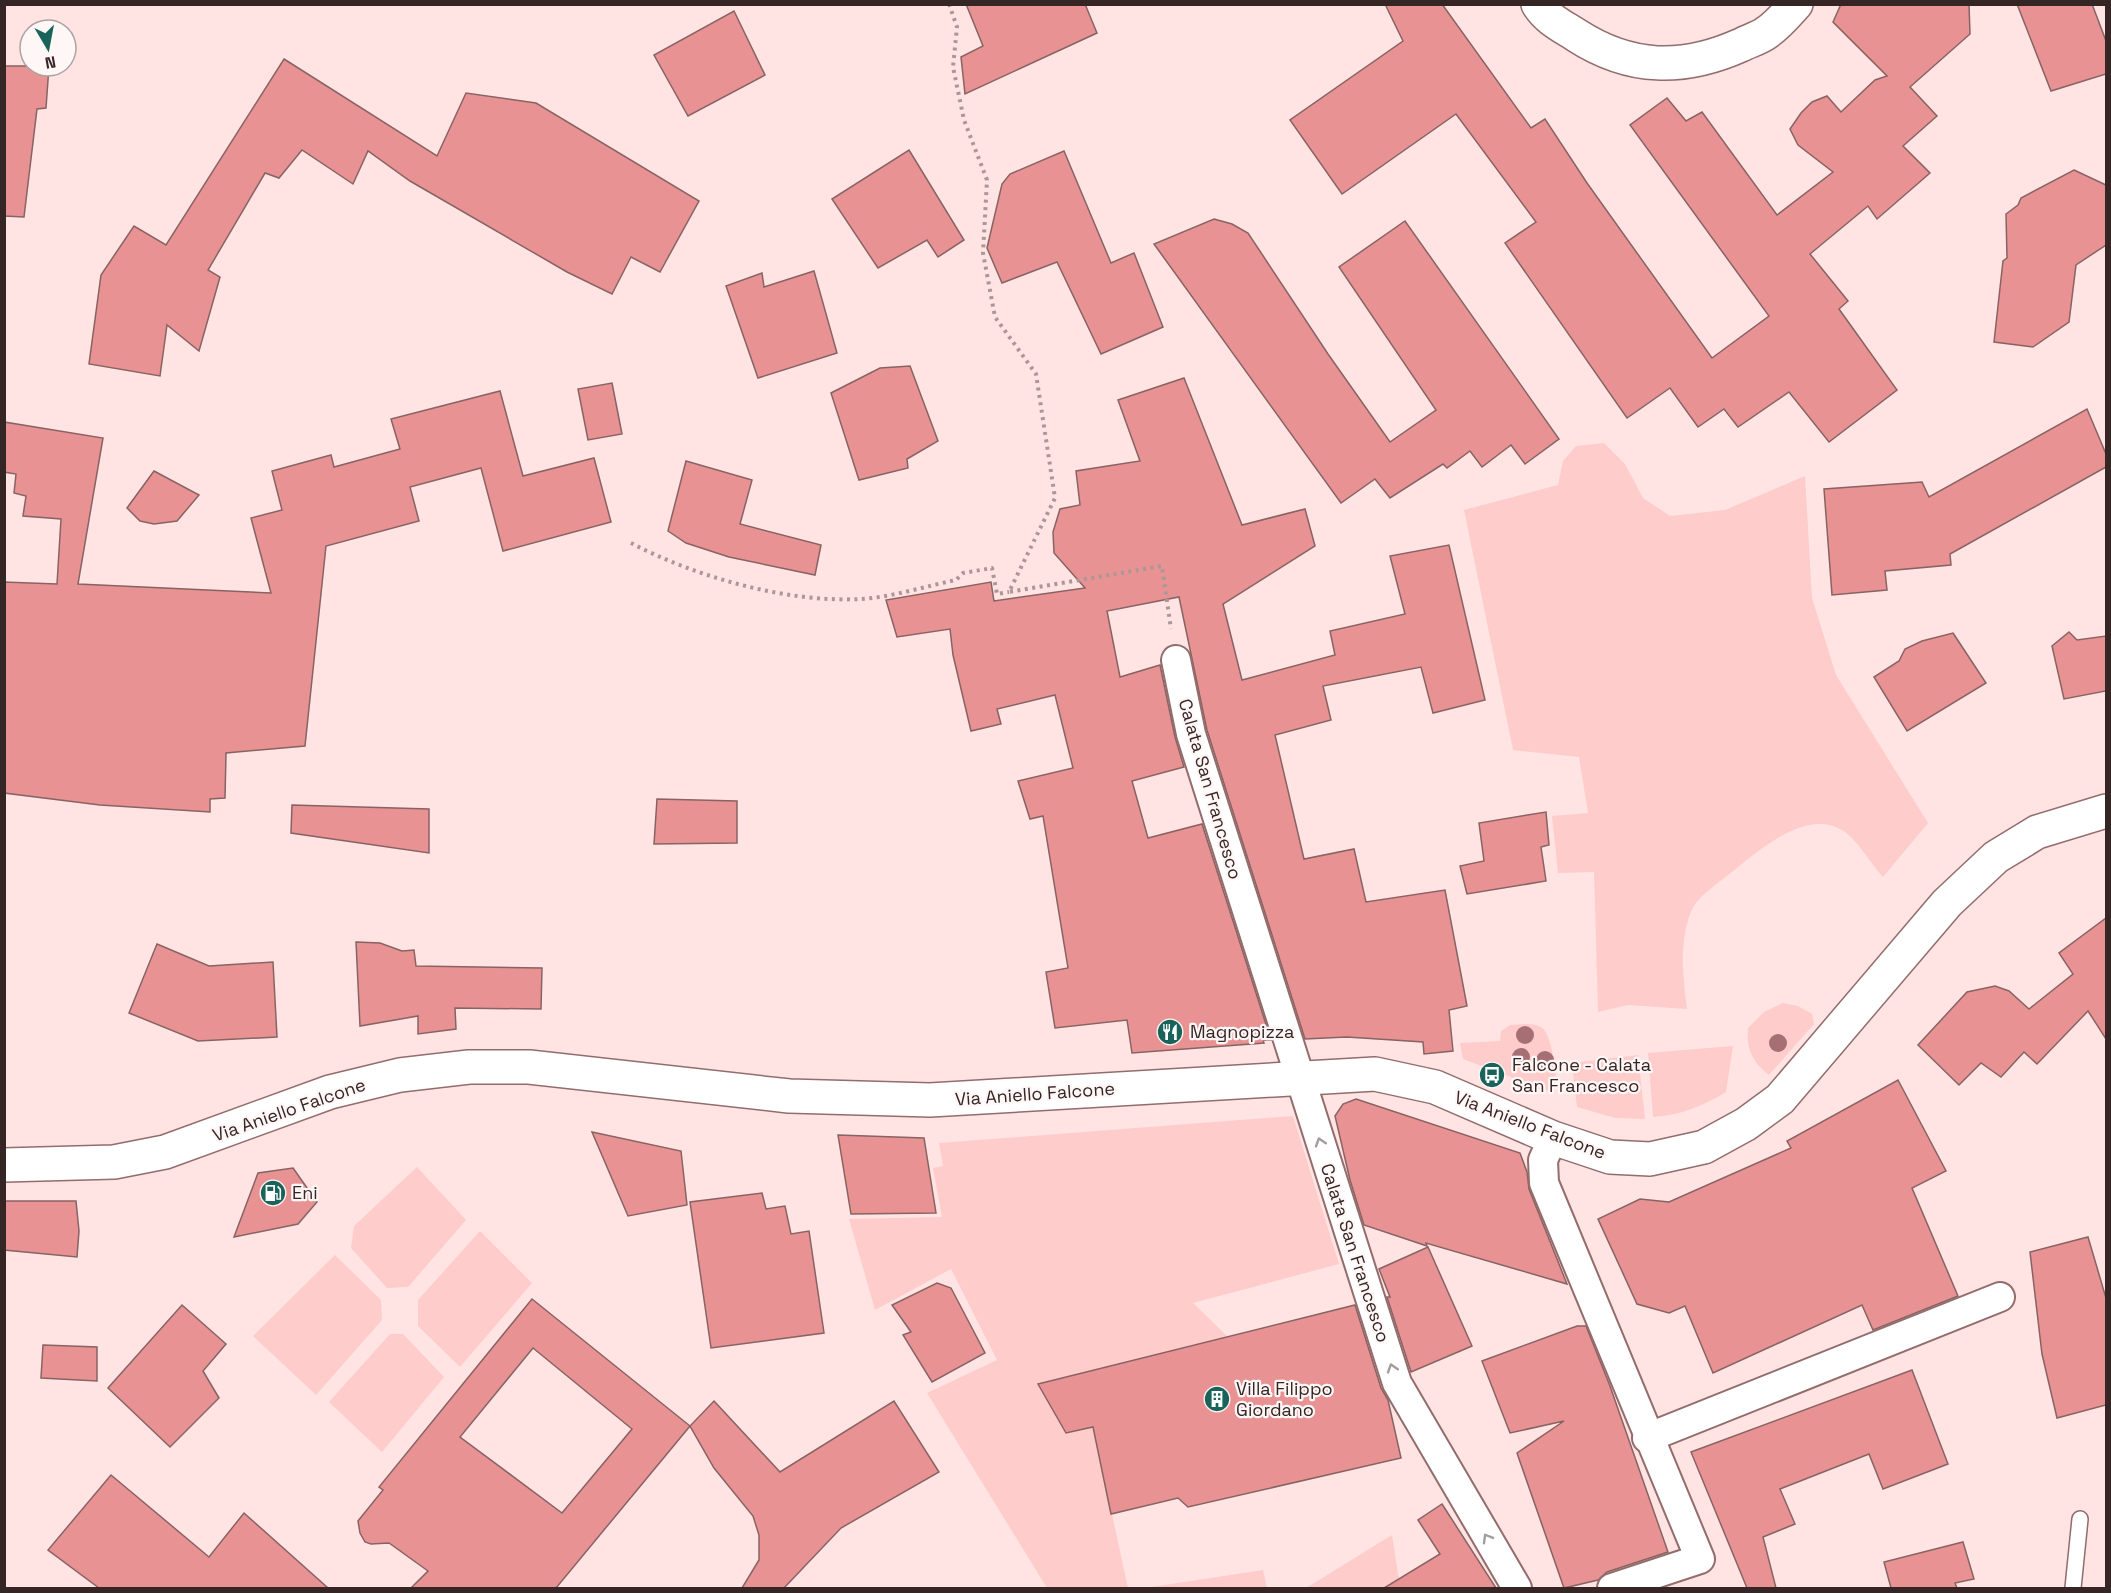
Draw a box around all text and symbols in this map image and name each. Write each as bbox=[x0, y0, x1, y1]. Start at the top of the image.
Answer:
north arrow bbox=[18, 18, 78, 78]
text: N bbox=[43, 51, 58, 74]
street label: Calata San Francesco bbox=[1174, 696, 1247, 882]
restaurant icon: Magnopizza bbox=[1155, 1017, 1185, 1047]
place label: Magnopizza bbox=[1190, 1020, 1294, 1043]
place label: Falcone - Calata San Francesco bbox=[1512, 1053, 1651, 1097]
bus stop icon: Falcone - Calata San Francesco bbox=[1477, 1060, 1507, 1090]
street label: Via Aniello Falcone bbox=[209, 1073, 368, 1146]
street label: Via Aniello Falcone bbox=[954, 1076, 1116, 1111]
street label: Via Aniello Falcone bbox=[1451, 1085, 1609, 1164]
one-way arrow bbox=[1314, 1137, 1327, 1148]
street label: Calata San Francesco bbox=[1316, 1161, 1395, 1345]
fuel station icon: Eni bbox=[258, 1178, 288, 1208]
place label: Eni bbox=[292, 1181, 318, 1204]
one-way arrow bbox=[1387, 1363, 1399, 1374]
place label: Villa Filippo Giordano bbox=[1236, 1377, 1333, 1421]
building icon: Villa Filippo Giordano bbox=[1202, 1384, 1232, 1414]
one-way arrow bbox=[1483, 1534, 1494, 1544]

